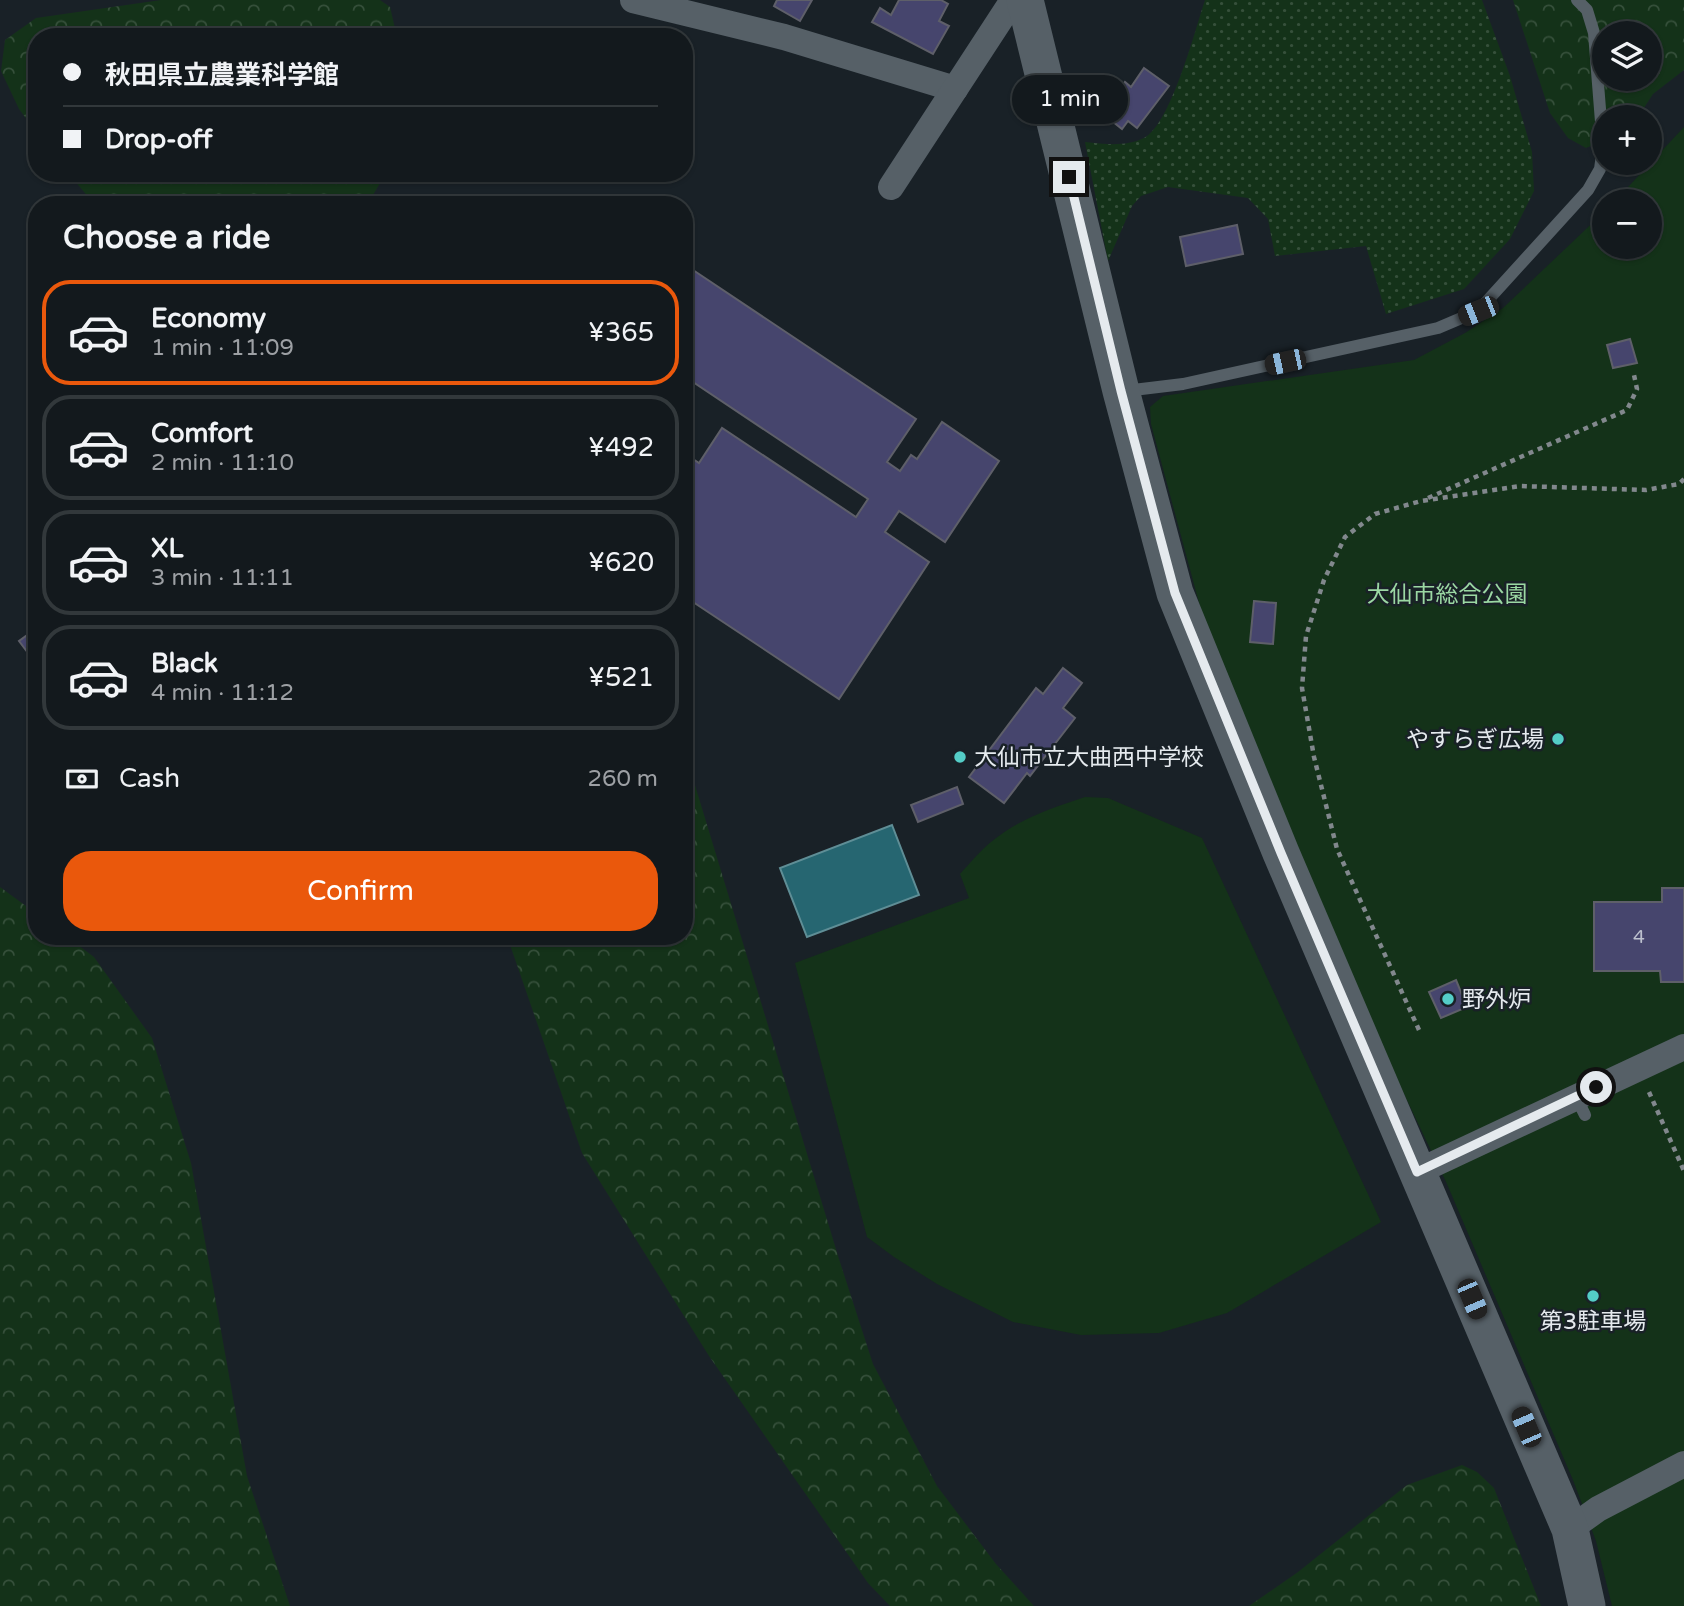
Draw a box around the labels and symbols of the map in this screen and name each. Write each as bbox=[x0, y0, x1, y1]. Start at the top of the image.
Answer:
callout: 1 min bbox=[1011, 76, 1127, 124]
route end bbox=[1053, 161, 1085, 193]
car bbox=[1455, 293, 1502, 329]
car bbox=[1263, 347, 1308, 377]
park label: 大仙市総合公園 bbox=[1367, 581, 1528, 609]
place label: やすらぎ広場 bbox=[1406, 726, 1544, 754]
marker: やすらぎ広場 bbox=[1550, 731, 1566, 747]
place label: 大仙市立大曲西中学校 bbox=[974, 744, 1204, 772]
marker: 大仙市立大曲西中学校 bbox=[952, 749, 968, 765]
house number: 4 bbox=[1633, 926, 1645, 948]
place label: 野外炉 bbox=[1462, 986, 1531, 1014]
marker: 野外炉 bbox=[1440, 991, 1456, 1007]
route start bbox=[1580, 1071, 1612, 1103]
car bbox=[1455, 1276, 1490, 1322]
marker: 第3駐車場 bbox=[1585, 1288, 1601, 1304]
place label: 第3駐車場 bbox=[1540, 1308, 1646, 1336]
car bbox=[1509, 1404, 1544, 1450]

